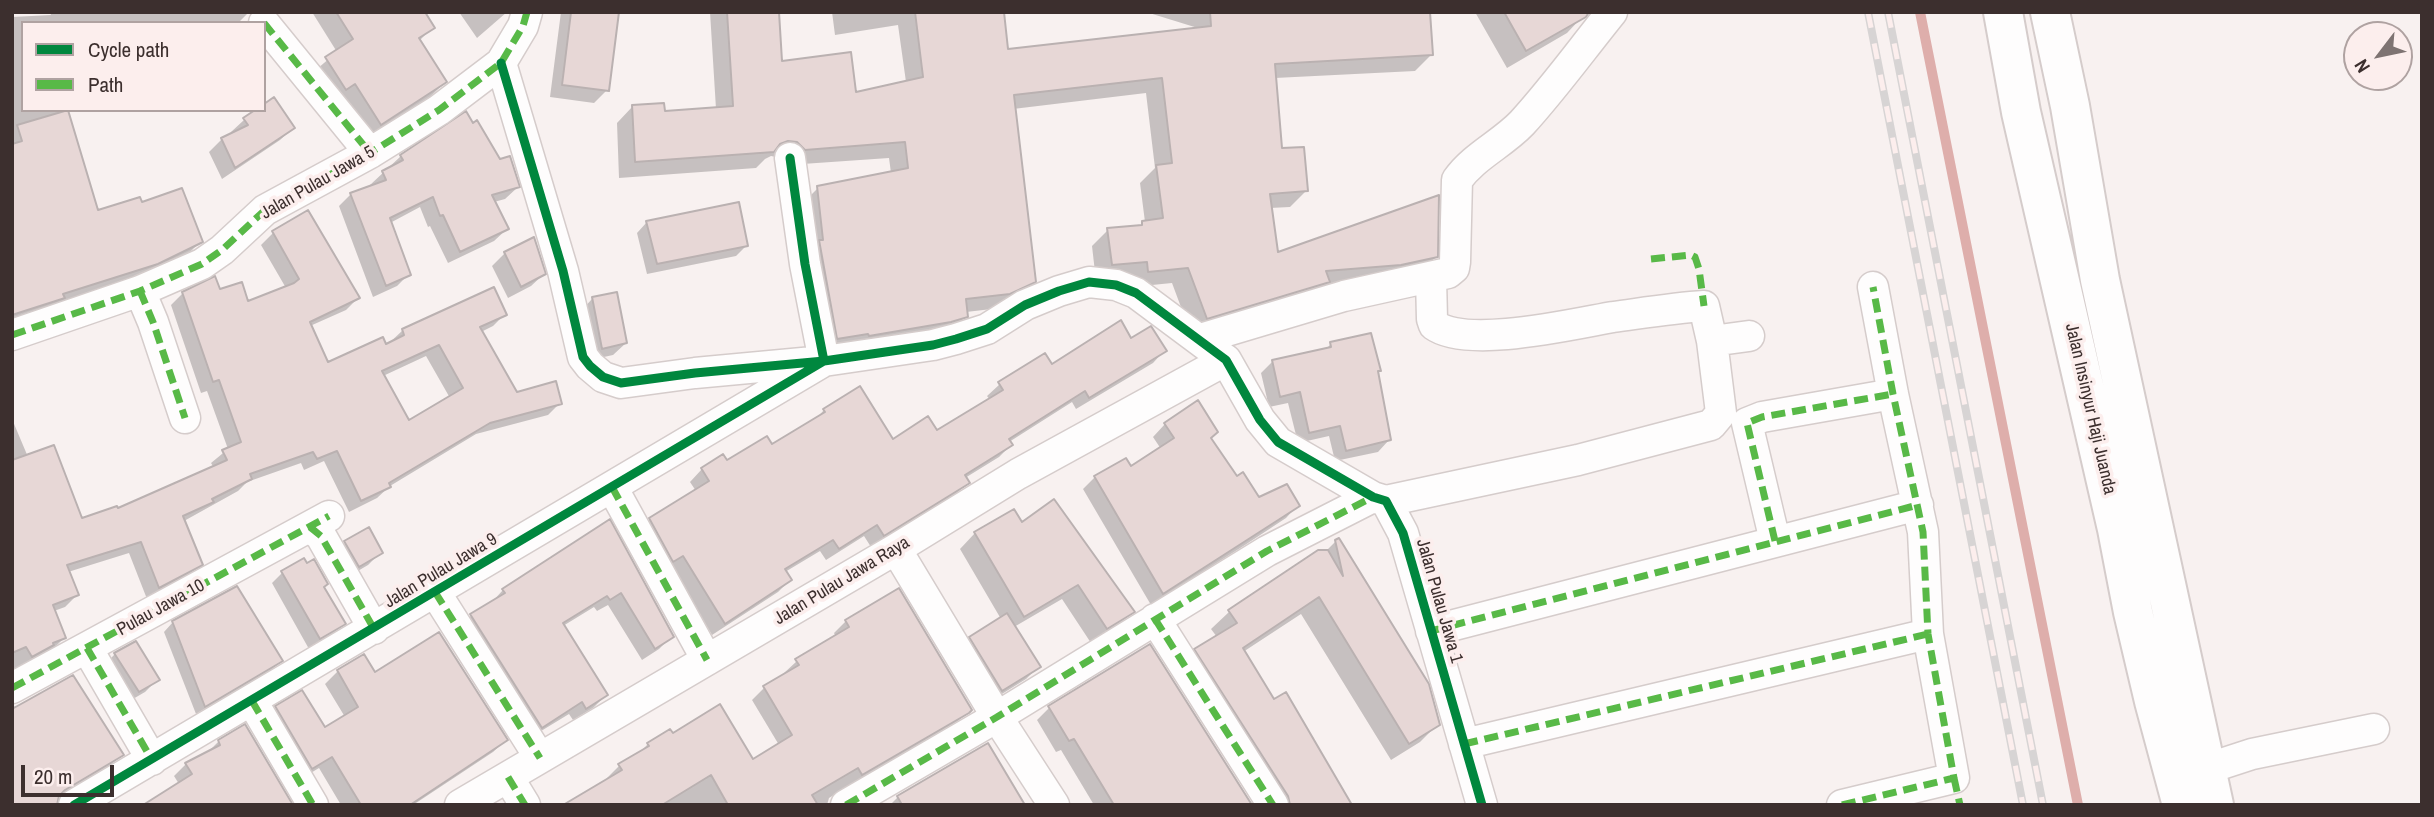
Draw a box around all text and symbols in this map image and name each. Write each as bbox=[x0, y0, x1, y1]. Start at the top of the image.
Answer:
legend bbox=[21, 21, 266, 112]
north arrow bbox=[2343, 21, 2413, 91]
text: Cycle path bbox=[88, 35, 169, 64]
text: N bbox=[2348, 54, 2376, 78]
text: Path bbox=[88, 70, 123, 99]
street label: Jalan Pulau Jawa 5 bbox=[257, 142, 379, 224]
street label: Jalan Insinyur Haji Juanda bbox=[2060, 321, 2120, 497]
street label: Jalan Pulau Jawa 9 bbox=[381, 529, 501, 613]
street label: Jalan Pulau Jawa Raya bbox=[770, 532, 914, 630]
street label: Jalan Pulau Jawa 1 bbox=[1411, 537, 1467, 665]
street label: Pulau Jawa 10 bbox=[113, 575, 209, 641]
scale bar bbox=[24, 750, 117, 794]
text: 20 m bbox=[34, 762, 72, 791]

